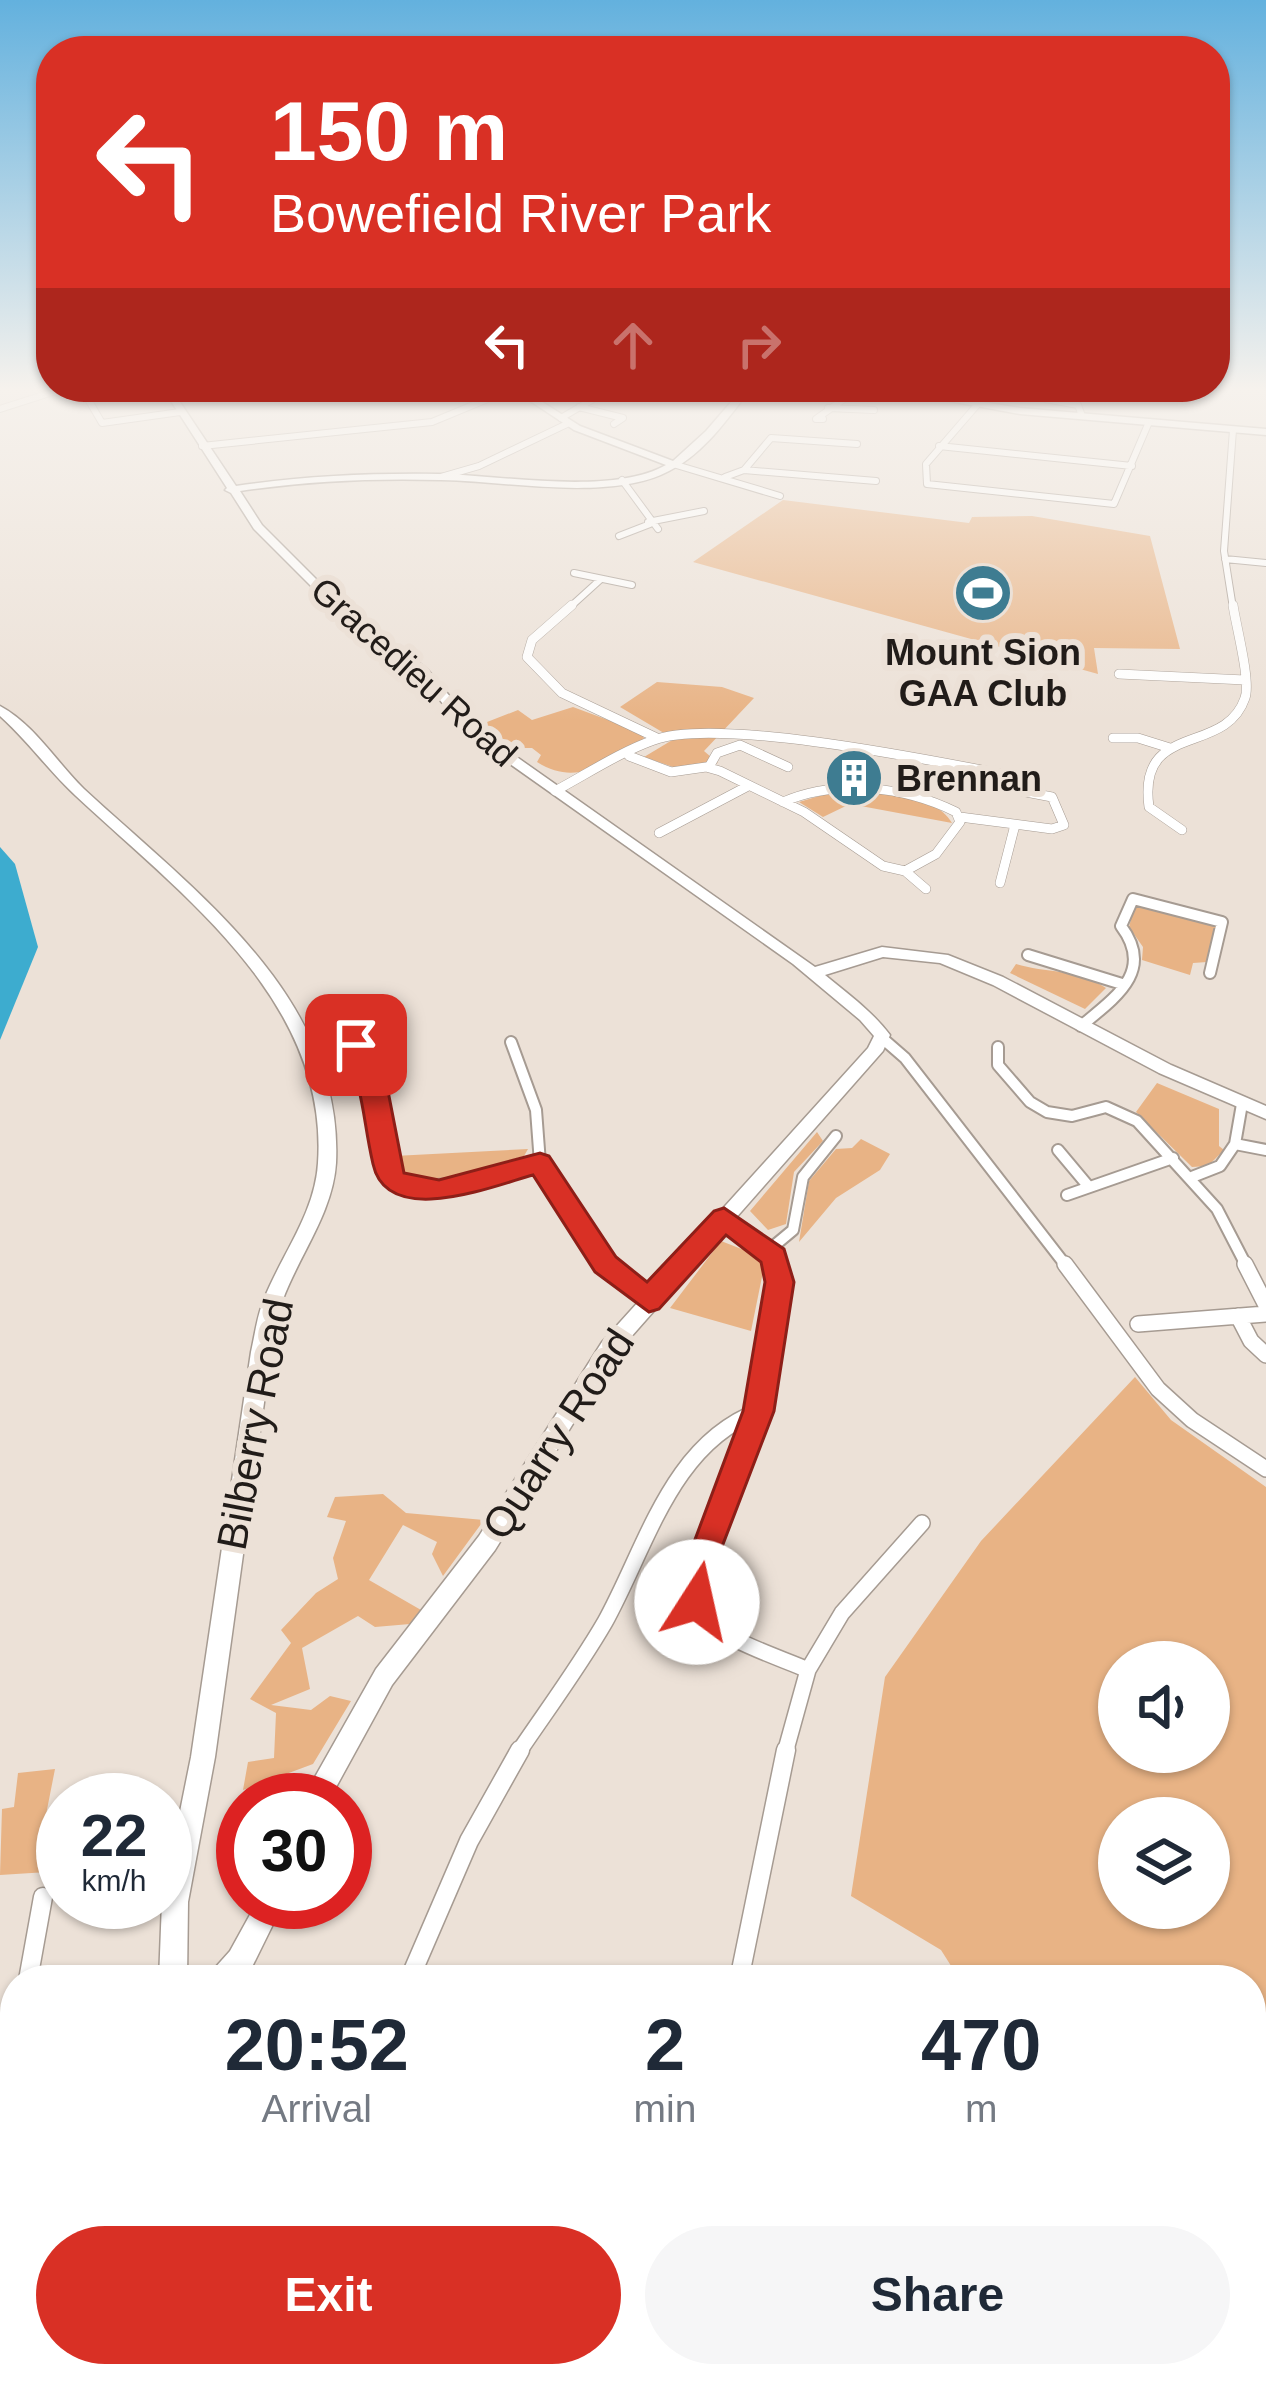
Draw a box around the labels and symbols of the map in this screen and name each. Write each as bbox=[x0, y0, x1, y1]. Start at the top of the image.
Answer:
sports icon: Mount Sion GAA Club bbox=[952, 562, 1014, 624]
street label: Gracedieu Road bbox=[303, 569, 525, 775]
place label: Mount Sion GAA Club bbox=[885, 632, 1081, 714]
building icon: Brennan bbox=[823, 747, 885, 809]
place label: Brennan bbox=[896, 758, 1042, 799]
pin bbox=[305, 994, 407, 1096]
street label: Bilberry Road bbox=[208, 1295, 302, 1553]
street label: Quarry Road bbox=[473, 1320, 643, 1548]
position arrow bbox=[634, 1539, 760, 1665]
speed limit sign: 30 bbox=[216, 1773, 372, 1929]

